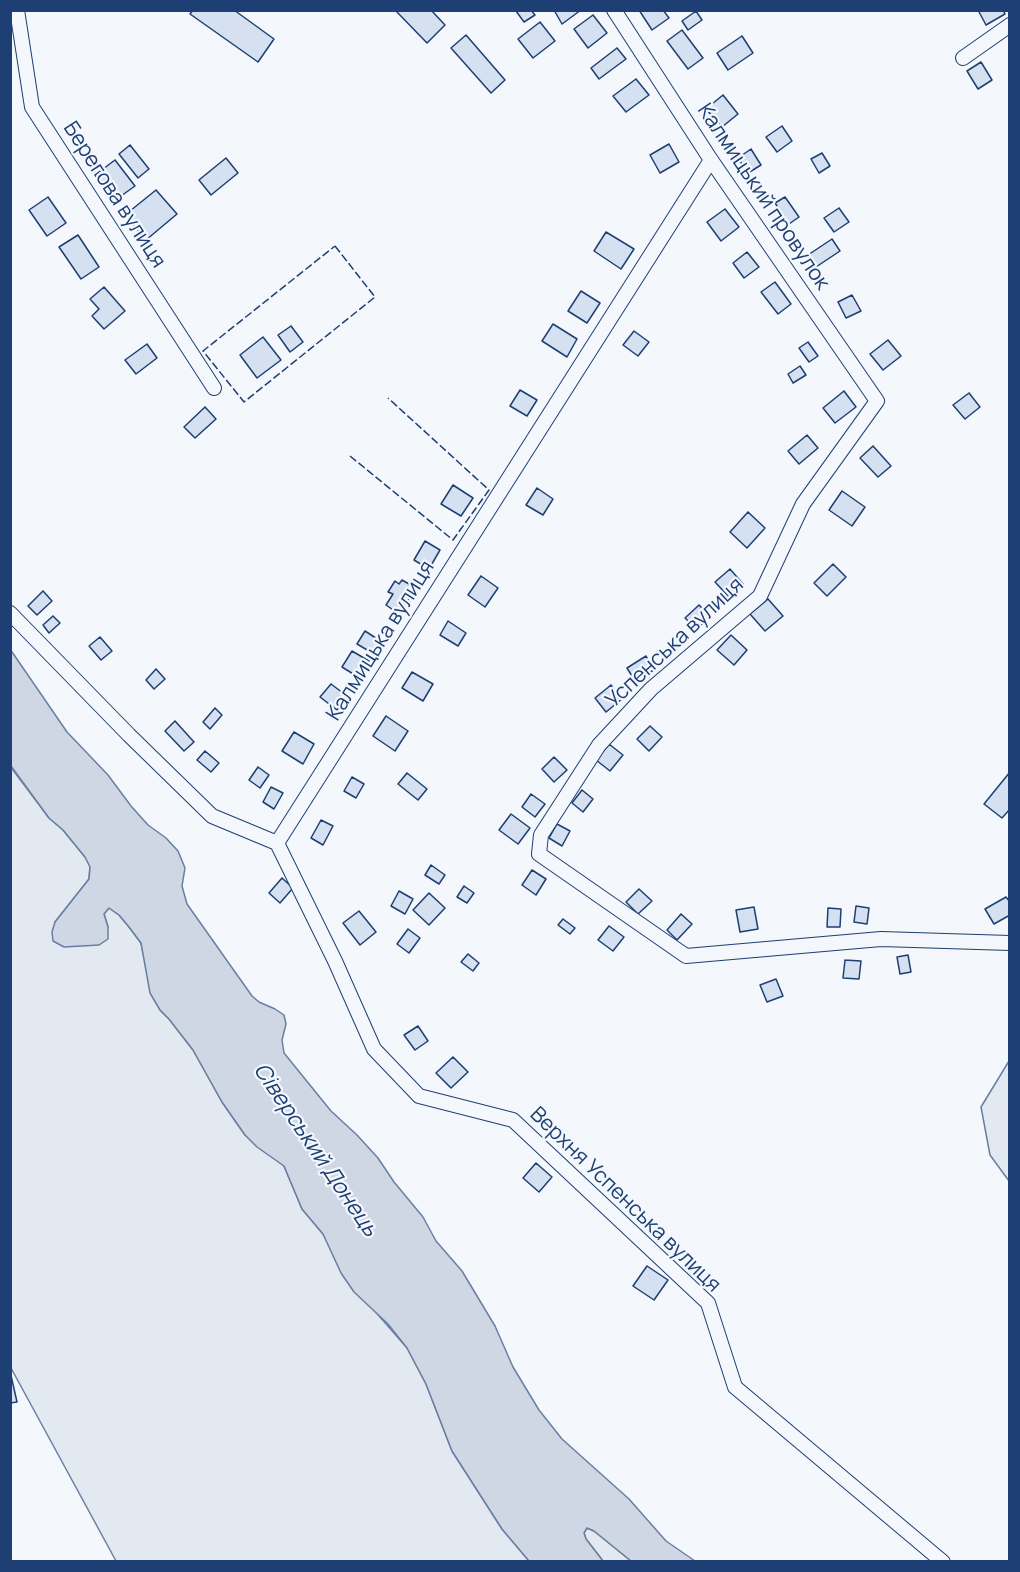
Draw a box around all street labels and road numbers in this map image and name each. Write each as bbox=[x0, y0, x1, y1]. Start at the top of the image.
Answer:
street label: Калмицький провулок bbox=[691, 99, 835, 295]
street label: Берегова вулиця bbox=[57, 117, 171, 273]
street label: Калмицька вулиця bbox=[322, 556, 440, 726]
street label: Успенська вулиця bbox=[601, 573, 749, 713]
street label: Верхня Успенська вулиця bbox=[524, 1102, 726, 1298]

